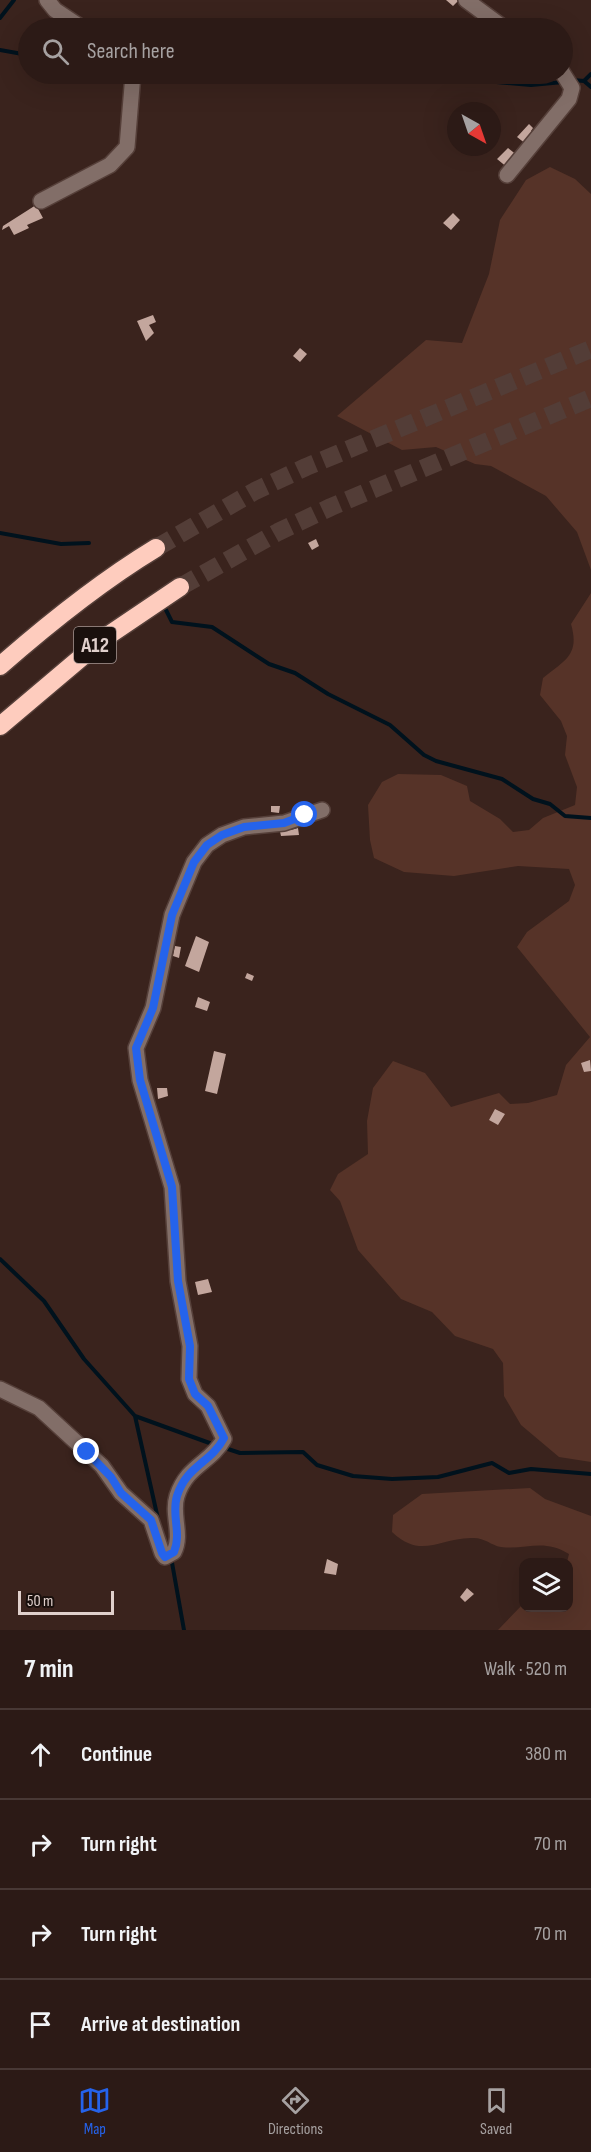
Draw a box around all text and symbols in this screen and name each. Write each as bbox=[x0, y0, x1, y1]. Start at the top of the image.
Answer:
search box bbox=[18, 18, 573, 84]
icon: search bbox=[39, 35, 72, 68]
text: Search here bbox=[87, 38, 174, 65]
north arrow bbox=[447, 102, 501, 156]
road number: A12 bbox=[74, 627, 116, 663]
route start bbox=[291, 801, 317, 827]
route end bbox=[73, 1438, 99, 1464]
map controls bbox=[519, 1558, 573, 1612]
button: layers bbox=[519, 1558, 573, 1612]
scale bar bbox=[18, 1588, 114, 1616]
text: 50 m bbox=[27, 1592, 53, 1611]
text: 7 min bbox=[24, 1654, 73, 1685]
text: Walk · 520 m bbox=[484, 1657, 567, 1681]
icon: ahead bbox=[24, 1738, 57, 1771]
text: Continue bbox=[81, 1741, 152, 1768]
text: 380 m bbox=[525, 1742, 567, 1766]
icon: right bbox=[24, 1828, 57, 1861]
text: Turn right bbox=[81, 1831, 157, 1858]
text: 70 m bbox=[534, 1832, 567, 1856]
icon: right bbox=[24, 1918, 57, 1951]
text: Turn right bbox=[81, 1921, 157, 1948]
text: 70 m bbox=[534, 1922, 567, 1946]
icon: arrive bbox=[24, 2008, 57, 2041]
text: Arrive at destination bbox=[81, 2011, 240, 2038]
tab: Map bbox=[78, 2084, 111, 2139]
tab: Directions bbox=[268, 2084, 323, 2139]
tab: Saved bbox=[480, 2084, 513, 2139]

